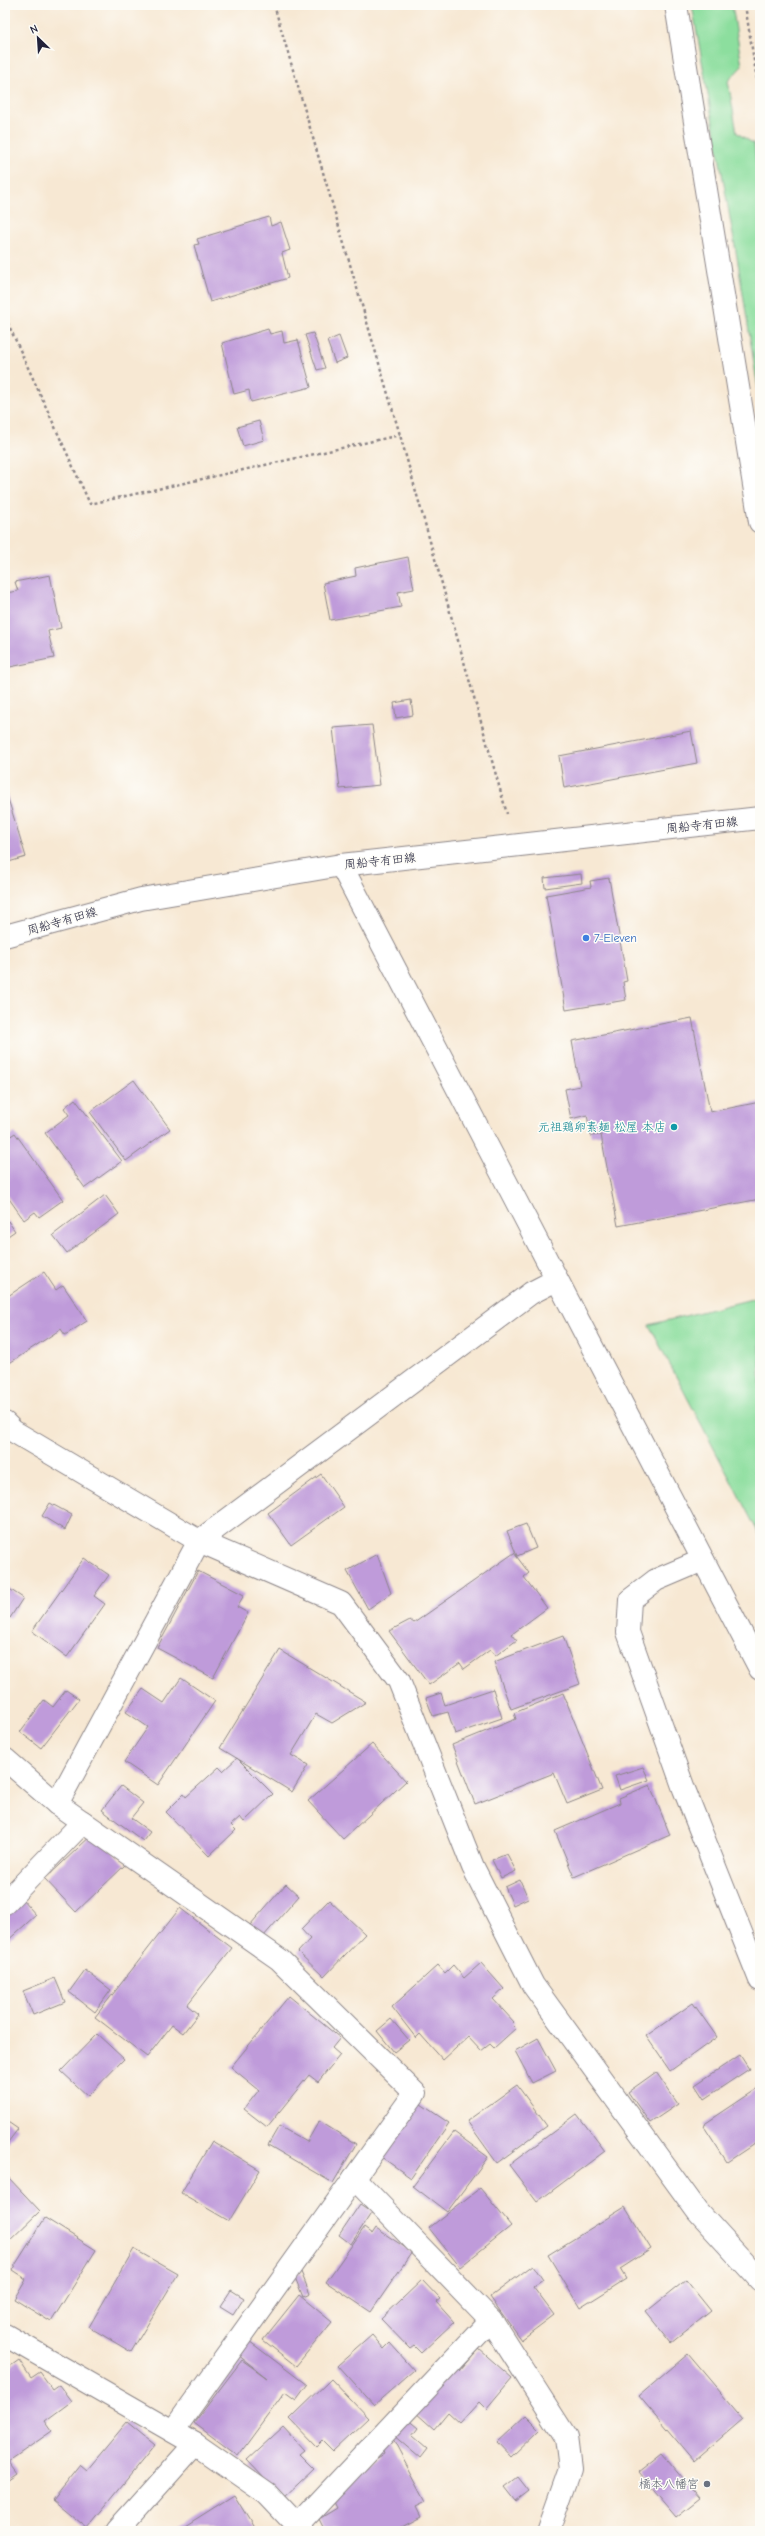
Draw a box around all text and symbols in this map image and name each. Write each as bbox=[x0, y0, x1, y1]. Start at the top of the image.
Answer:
north arrow bbox=[18, 18, 58, 58]
text: N bbox=[28, 22, 40, 37]
street label: 周船寺有田線 bbox=[665, 814, 739, 836]
street label: 周船寺有田線 bbox=[343, 850, 417, 872]
street label: 周船寺有田線 bbox=[25, 904, 99, 938]
place label: 7-Eleven bbox=[594, 931, 637, 945]
marker: 7-Eleven bbox=[581, 933, 591, 943]
place label: 元祖鶏卵素麺 松屋 本店 bbox=[538, 1120, 666, 1134]
marker: 元祖鶏卵素麺 松屋 本店 bbox=[669, 1122, 679, 1132]
place label: 橋本八幡宮 bbox=[639, 2477, 699, 2491]
marker: 橋本八幡宮 bbox=[702, 2479, 712, 2489]

